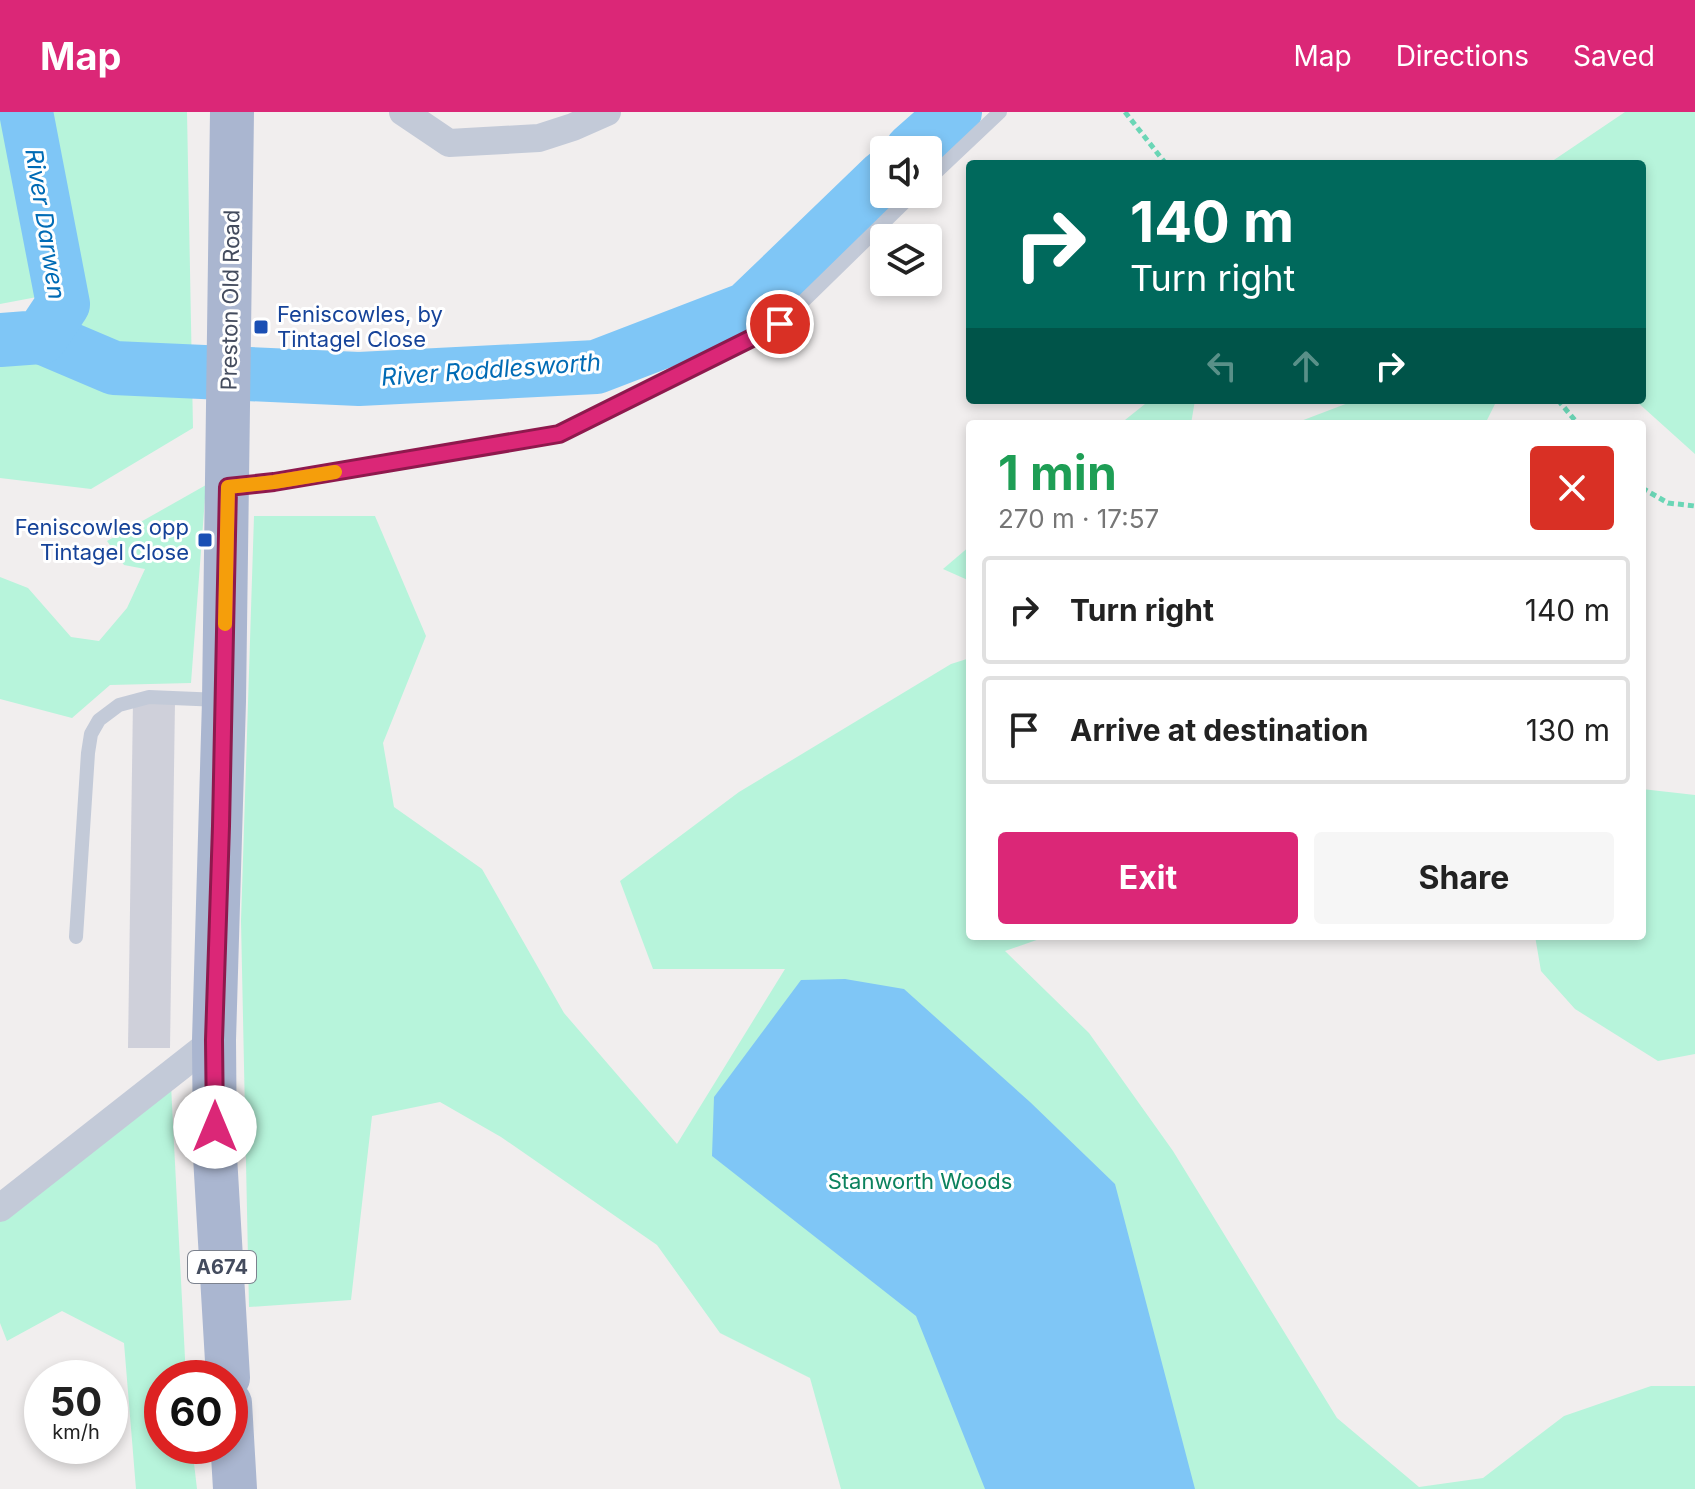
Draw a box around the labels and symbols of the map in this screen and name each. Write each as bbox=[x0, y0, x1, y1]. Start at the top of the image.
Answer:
water label: River Darwen bbox=[19, 146, 72, 301]
street label: Preston Old Road bbox=[215, 209, 245, 391]
pin bbox=[746, 290, 814, 358]
place label: Feniscowles, by Tintagel Close bbox=[277, 301, 443, 352]
marker: Feniscowles, by Tintagel Close bbox=[252, 318, 270, 336]
water label: River Roddlesworth bbox=[380, 347, 602, 392]
place label: Feniscowles opp Tintagel Close bbox=[15, 514, 189, 565]
marker: Feniscowles opp Tintagel Close bbox=[196, 531, 214, 549]
position arrow bbox=[173, 1085, 257, 1169]
park label: Stanworth Woods bbox=[828, 1168, 1012, 1194]
road number: A674 bbox=[188, 1251, 256, 1283]
speed limit sign: 60 bbox=[144, 1360, 248, 1464]

